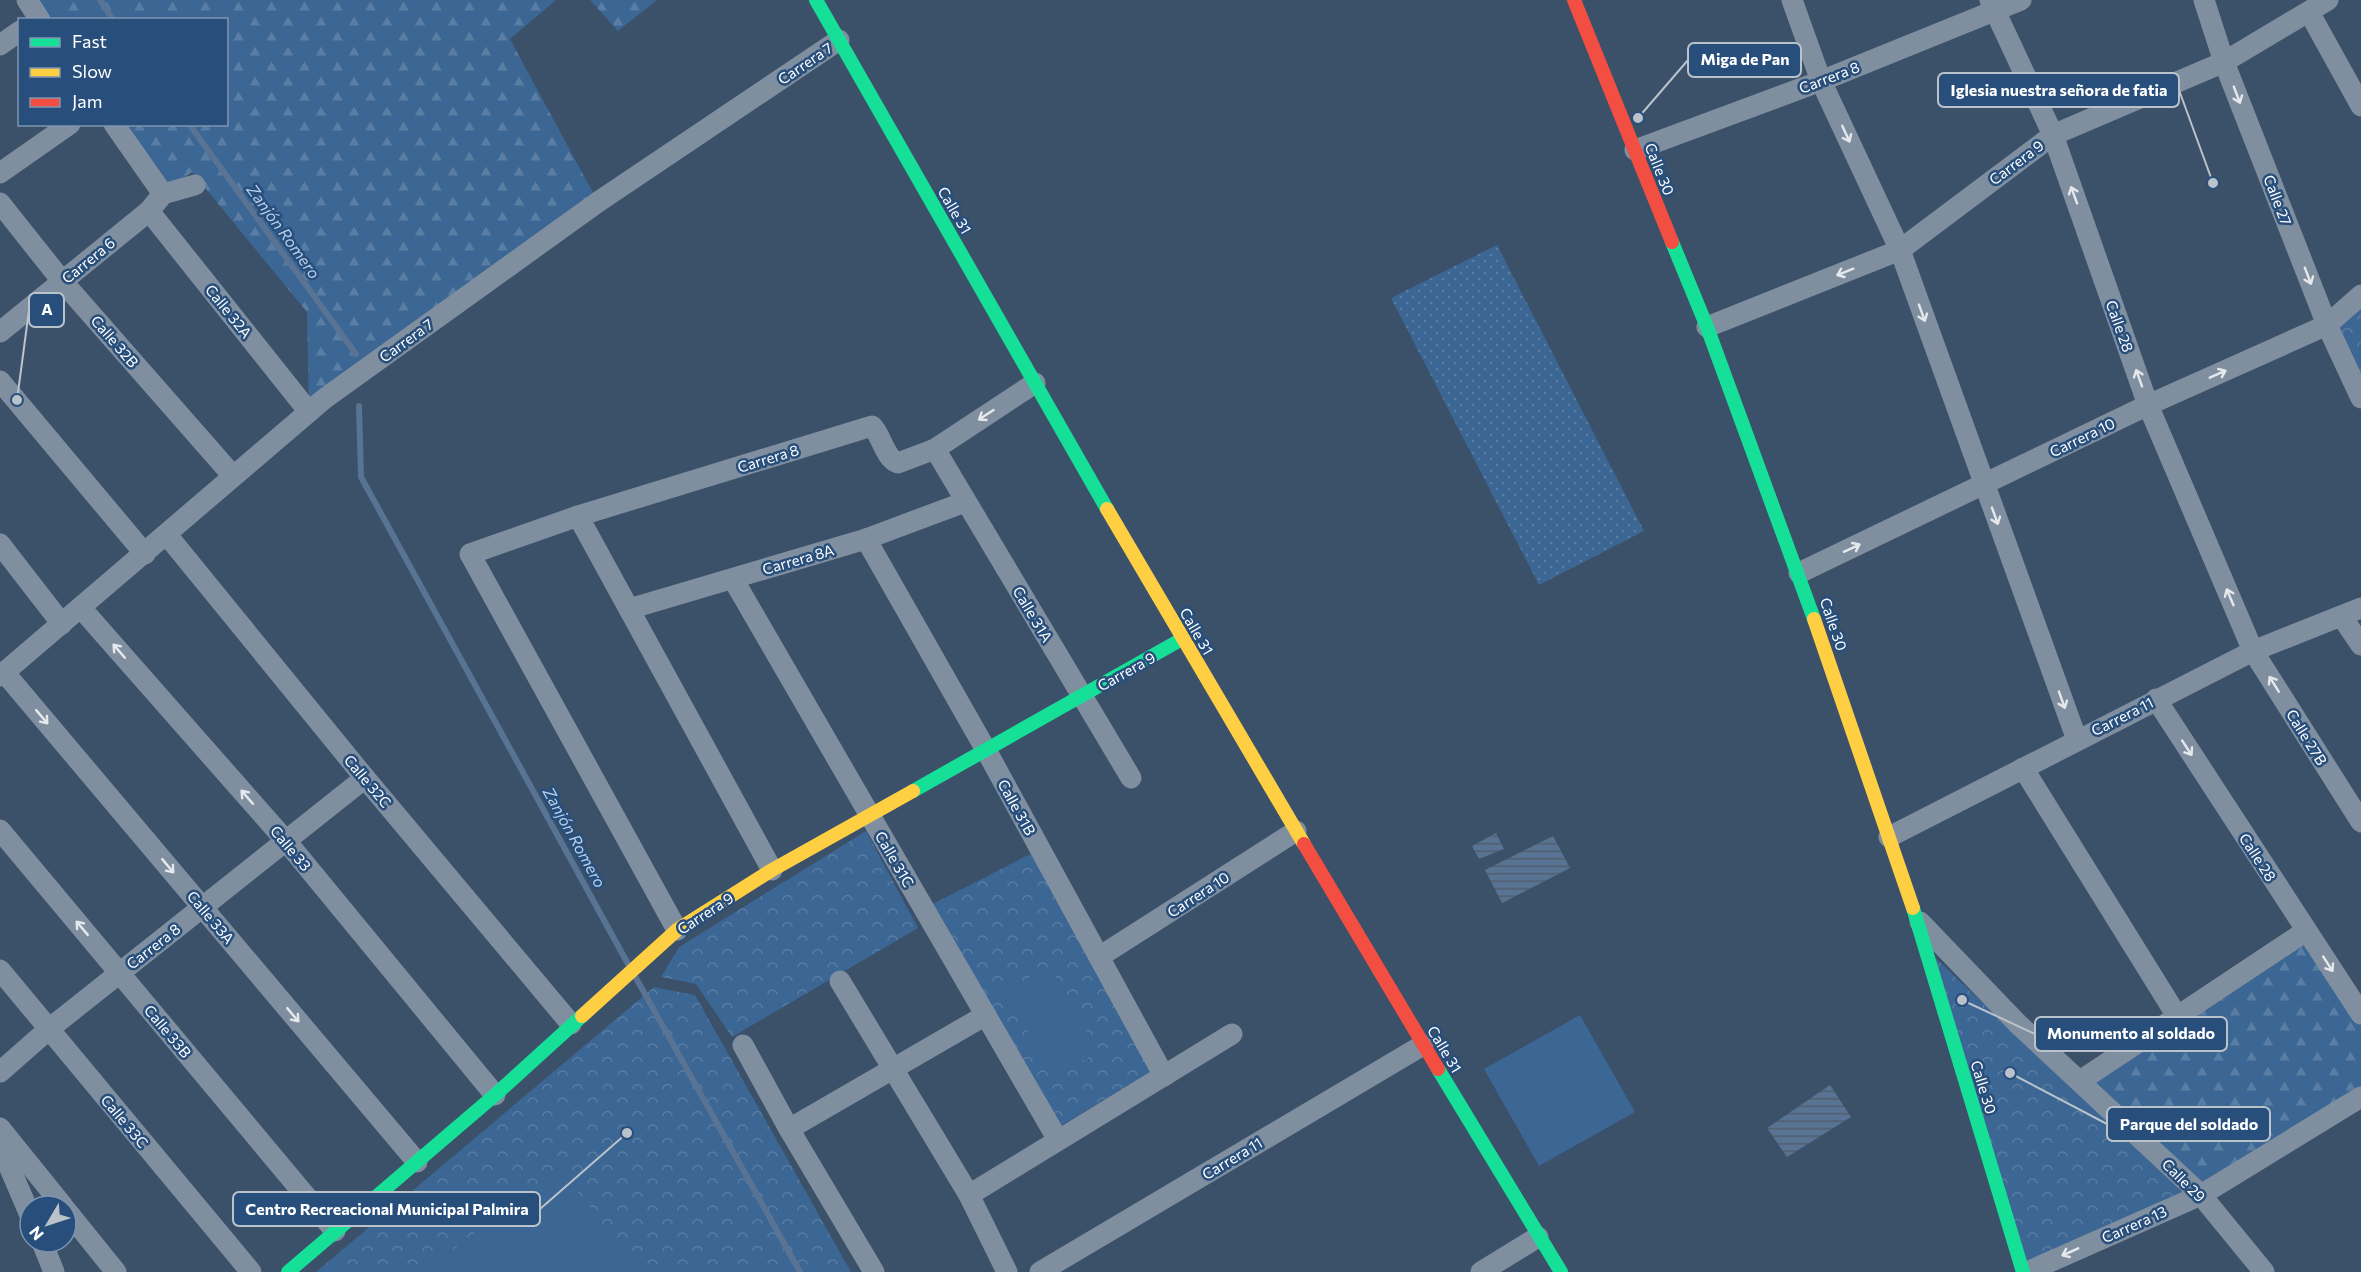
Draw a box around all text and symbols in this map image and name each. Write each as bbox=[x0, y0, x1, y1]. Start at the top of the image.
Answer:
legend bbox=[18, 18, 228, 126]
text: Fast bbox=[72, 30, 107, 52]
street label: Carrera 7 bbox=[774, 38, 836, 88]
callout: Miga de Pan bbox=[1688, 43, 1801, 77]
text: Miga de Pan bbox=[1700, 49, 1790, 68]
street label: Carrera 8 bbox=[1796, 57, 1862, 97]
text: Slow bbox=[72, 60, 112, 82]
callout: Iglesia nuestra señora de fatia bbox=[1938, 73, 2179, 107]
text: Iglesia nuestra señora de fatia bbox=[1951, 80, 2167, 99]
one-way arrow bbox=[2232, 85, 2243, 104]
text: Jam bbox=[72, 90, 102, 112]
one-way arrow bbox=[1841, 124, 1852, 142]
street label: Carrera 9 bbox=[1985, 136, 2047, 188]
street label: Calle 30 bbox=[1641, 140, 1679, 198]
street label: Calle 27 bbox=[2260, 172, 2296, 228]
water label: Zanjón Romero bbox=[243, 179, 325, 282]
street label: Calle 31 bbox=[934, 183, 976, 237]
one-way arrow bbox=[2067, 186, 2078, 204]
street label: Carrera 6 bbox=[58, 233, 118, 287]
one-way arrow bbox=[1837, 267, 1855, 278]
one-way arrow bbox=[2303, 267, 2314, 285]
street label: Calle 32A bbox=[202, 281, 256, 341]
callout: A bbox=[29, 293, 64, 327]
street label: Calle 28 bbox=[2102, 298, 2138, 354]
text: A bbox=[41, 299, 53, 318]
one-way arrow bbox=[1918, 303, 1929, 322]
street label: Calle 32B bbox=[88, 311, 143, 371]
street label: Carrera 7 bbox=[376, 314, 437, 366]
one-way arrow bbox=[2208, 368, 2226, 379]
one-way arrow bbox=[2132, 370, 2143, 388]
one-way arrow bbox=[978, 410, 995, 422]
street label: Carrera 10 bbox=[2046, 413, 2118, 461]
street label: Carrera 8 bbox=[735, 440, 801, 476]
one-way arrow bbox=[1990, 507, 2001, 525]
street label: Carrera 8A bbox=[760, 540, 836, 578]
one-way arrow bbox=[1842, 541, 1860, 553]
street label: Calle 31A bbox=[1009, 583, 1057, 645]
one-way arrow bbox=[2224, 588, 2235, 606]
street label: Calle 30 bbox=[1817, 595, 1851, 653]
street label: Calle 31 bbox=[1176, 604, 1218, 658]
one-way arrow bbox=[112, 643, 126, 658]
street label: Carrera 9 bbox=[1094, 648, 1158, 694]
one-way arrow bbox=[2268, 676, 2280, 693]
one-way arrow bbox=[2057, 690, 2068, 708]
street label: Carrera 11 bbox=[2088, 693, 2156, 739]
street label: Calle 27B bbox=[2283, 706, 2331, 768]
one-way arrow bbox=[35, 709, 49, 724]
one-way arrow bbox=[2182, 739, 2194, 756]
street label: Calle 32C bbox=[341, 751, 395, 811]
street label: Calle 31B bbox=[994, 776, 1040, 838]
water label: Zanjón Romero bbox=[539, 783, 610, 891]
one-way arrow bbox=[240, 790, 254, 805]
street label: Calle 33 bbox=[267, 822, 315, 874]
street label: Calle 31C bbox=[872, 828, 918, 890]
street label: Calle 28 bbox=[2236, 829, 2280, 885]
one-way arrow bbox=[161, 858, 175, 873]
street label: Carrera 10 bbox=[1164, 867, 1232, 921]
street label: Calle 33A bbox=[184, 887, 238, 947]
street label: Carrera 9 bbox=[673, 888, 737, 938]
street label: Carrera 8 bbox=[122, 919, 184, 973]
one-way arrow bbox=[75, 921, 89, 936]
one-way arrow bbox=[2322, 955, 2334, 972]
street label: Calle 33B bbox=[141, 1001, 195, 1061]
one-way arrow bbox=[287, 1007, 300, 1023]
callout: Monumento al soldado bbox=[2035, 1017, 2227, 1051]
street label: Calle 31 bbox=[1424, 1022, 1466, 1076]
text: Monumento al soldado bbox=[2047, 1023, 2216, 1042]
street label: Calle 30 bbox=[1967, 1058, 2001, 1116]
street label: Calle 33C bbox=[98, 1091, 152, 1151]
callout: Parque del soldado bbox=[2107, 1107, 2270, 1141]
text: Parque del soldado bbox=[2120, 1114, 2259, 1133]
street label: Carrera 11 bbox=[1199, 1133, 1265, 1183]
street label: Calle 29 bbox=[2159, 1155, 2209, 1205]
callout: Centro Recreacional Municipal Palmira bbox=[233, 1192, 540, 1226]
north arrow bbox=[18, 1194, 78, 1254]
text: Centro Recreacional Municipal Palmira bbox=[245, 1199, 529, 1218]
street label: Carrera 13 bbox=[2099, 1202, 2169, 1246]
text: N bbox=[25, 1223, 47, 1244]
one-way arrow bbox=[2062, 1247, 2080, 1259]

